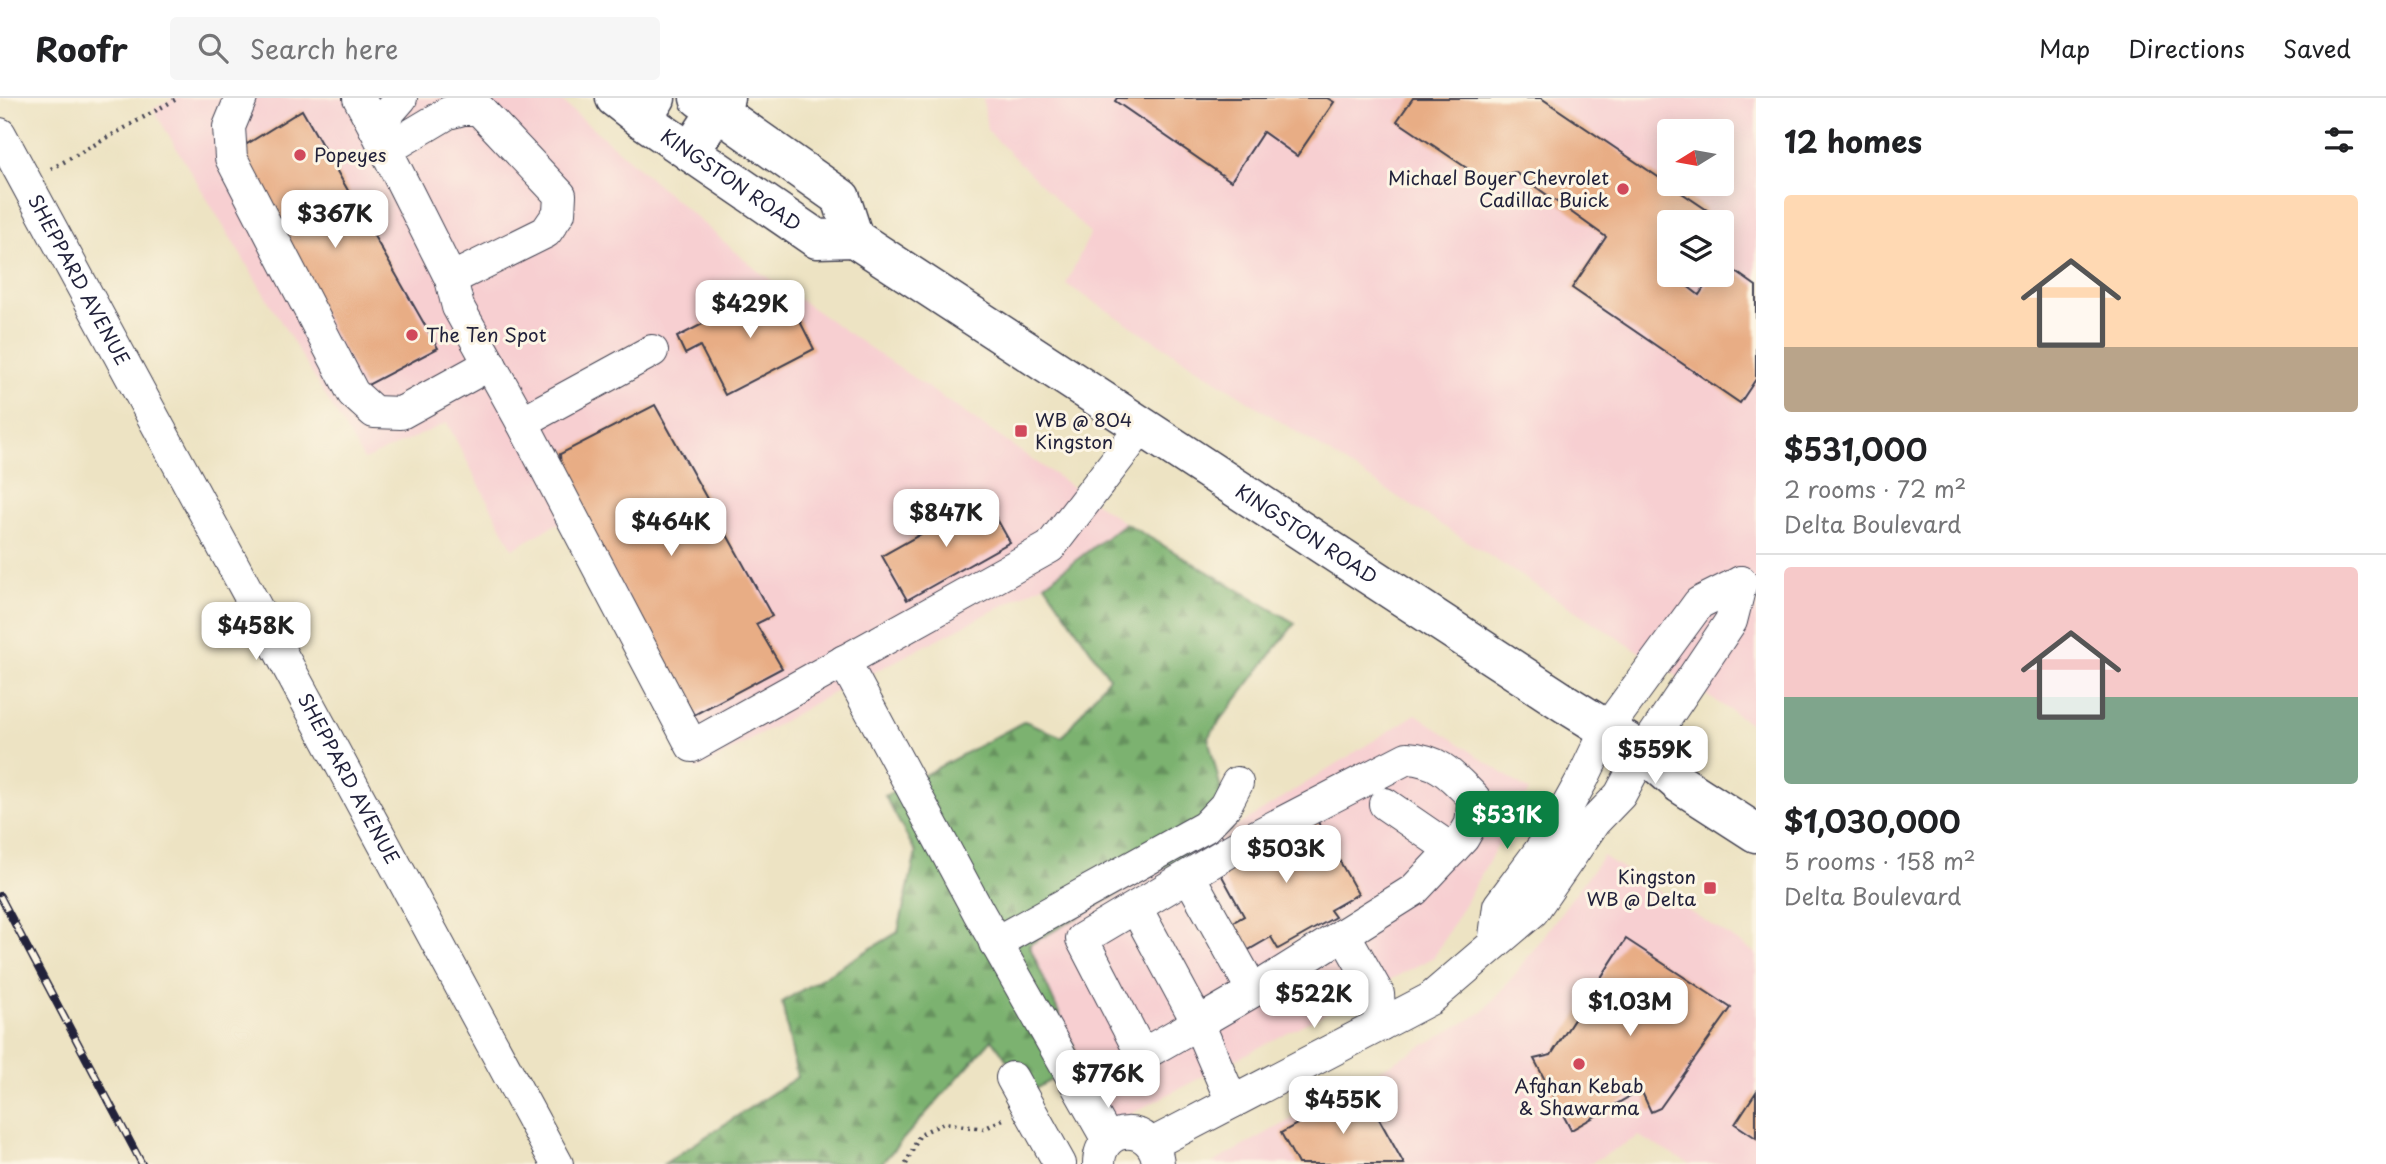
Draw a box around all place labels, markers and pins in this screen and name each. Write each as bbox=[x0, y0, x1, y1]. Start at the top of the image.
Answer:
place label: Popeyes bbox=[314, 140, 387, 168]
marker: Popeyes bbox=[292, 147, 308, 163]
place label: Michael Boyer Chevrolet Cadillac Buick bbox=[1388, 163, 1609, 213]
marker: Michael Boyer Chevrolet Cadillac Buick bbox=[1615, 181, 1631, 197]
pin: $367K bbox=[286, 190, 384, 250]
pin: $429K bbox=[701, 280, 799, 340]
place label: The Ten Spot bbox=[426, 320, 547, 348]
marker: The Ten Spot bbox=[404, 327, 420, 343]
place label: WB @ 804 Kingston bbox=[1035, 405, 1132, 455]
marker: WB @ 804 Kingston bbox=[1013, 423, 1029, 439]
pin: $847K bbox=[897, 490, 995, 549]
pin: $464K bbox=[622, 498, 720, 558]
pin: $458K bbox=[207, 602, 305, 662]
pin: $559K bbox=[1606, 726, 1704, 786]
pin: $531K bbox=[1458, 792, 1556, 851]
pin: $503K bbox=[1237, 826, 1335, 885]
place label: Kingston WB @ Delta bbox=[1587, 862, 1696, 912]
marker: Kingston WB @ Delta bbox=[1702, 880, 1718, 896]
pin: $522K bbox=[1265, 970, 1363, 1030]
pin: $1.03M bbox=[1573, 978, 1687, 1038]
pin: $776K bbox=[1059, 1051, 1157, 1110]
marker: Afghan Kebab & Shawarma bbox=[1571, 1056, 1587, 1072]
place label: Afghan Kebab & Shawarma bbox=[1514, 1071, 1644, 1121]
pin: $455K bbox=[1294, 1076, 1392, 1136]

